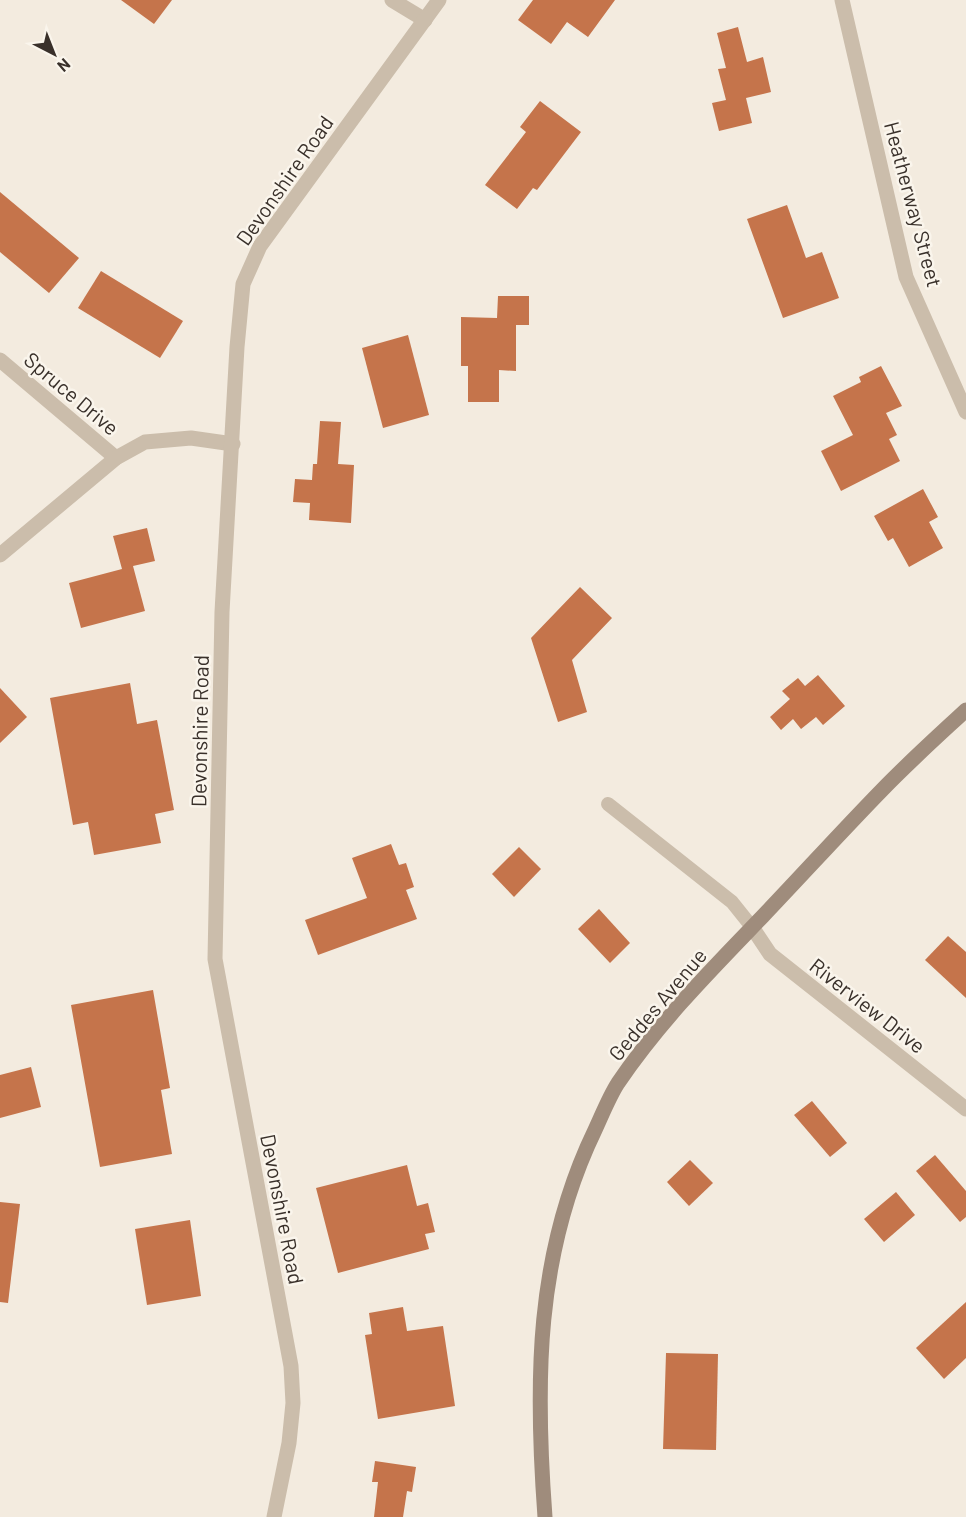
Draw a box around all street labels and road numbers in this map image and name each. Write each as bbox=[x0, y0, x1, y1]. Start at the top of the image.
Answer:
street label: Devonshire Road bbox=[230, 110, 338, 250]
street label: Heatherway Street bbox=[880, 118, 948, 290]
street label: Spruce Drive bbox=[20, 346, 124, 440]
street label: Devonshire Road bbox=[185, 655, 213, 807]
street label: Geddes Avenue bbox=[603, 943, 711, 1065]
street label: Riverview Drive bbox=[805, 952, 931, 1058]
street label: Devonshire Road bbox=[256, 1132, 310, 1286]

